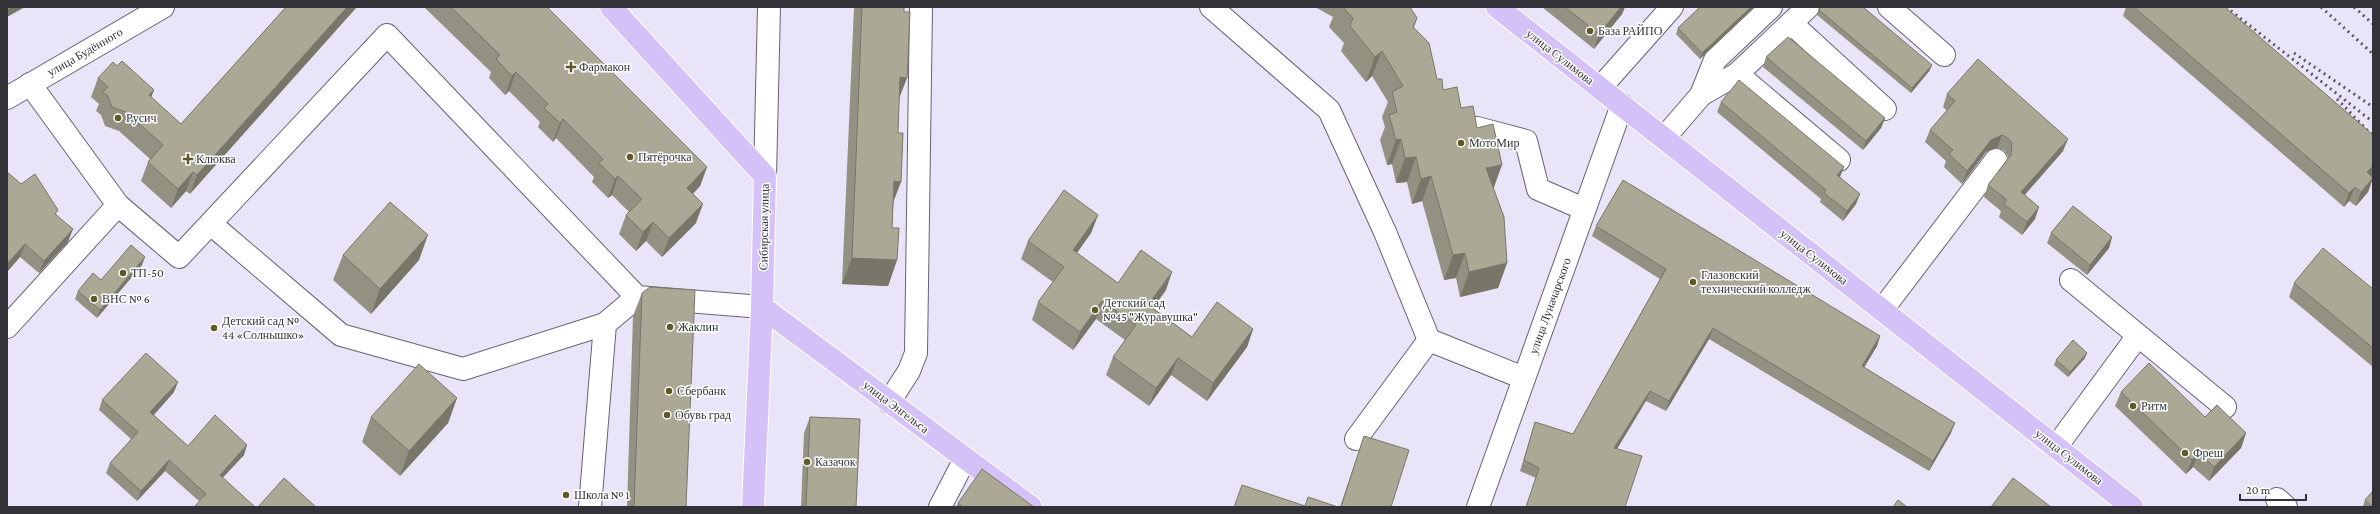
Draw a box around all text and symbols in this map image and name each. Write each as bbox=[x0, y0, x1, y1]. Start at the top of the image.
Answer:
place label: База РАЙПО bbox=[1598, 24, 1663, 38]
street label: улица Будённого bbox=[45, 25, 125, 79]
street label: улица Сулимова bbox=[1523, 26, 1597, 88]
marker: База РАЙПО bbox=[1585, 26, 1595, 36]
place label: Фармакон bbox=[579, 60, 631, 74]
marker: Фармакон bbox=[566, 62, 576, 72]
place label: Русич bbox=[126, 111, 156, 125]
marker: Русич bbox=[113, 113, 123, 123]
place label: МотоМир bbox=[1469, 136, 1519, 150]
marker: МотоМир bbox=[1456, 138, 1466, 148]
place label: Пятёрочка bbox=[638, 150, 692, 164]
place label: Клюква bbox=[196, 152, 236, 166]
marker: Пятёрочка bbox=[625, 152, 635, 162]
marker: Клюква bbox=[183, 154, 193, 164]
street label: Сибирская улица bbox=[756, 183, 772, 270]
street label: улица Сулимова bbox=[1777, 226, 1851, 288]
street label: улица Луначарского bbox=[1526, 256, 1574, 356]
place label: ТП-50 bbox=[131, 266, 164, 280]
marker: ТП-50 bbox=[118, 268, 128, 278]
place label: Глазовский технический колледж bbox=[1701, 268, 1811, 296]
marker: Глазовский технический колледж bbox=[1688, 277, 1698, 287]
place label: ВНС № 6 bbox=[102, 292, 150, 306]
marker: ВНС № 6 bbox=[89, 294, 99, 304]
place label: Детский сад №45 "Журавушка" bbox=[1103, 296, 1198, 324]
marker: Детский сад №45 "Журавушка" bbox=[1090, 305, 1100, 315]
place label: Детский сад № 44 «Солнышко» bbox=[222, 314, 304, 342]
place label: Жаклин bbox=[678, 320, 719, 334]
marker: Жаклин bbox=[665, 322, 675, 332]
marker: Детский сад № 44 «Солнышко» bbox=[209, 323, 219, 333]
street label: улица Энгельса bbox=[860, 378, 932, 437]
place label: Сбербанк bbox=[677, 384, 726, 398]
marker: Сбербанк bbox=[664, 386, 674, 396]
place label: Ритм bbox=[2141, 399, 2167, 413]
marker: Ритм bbox=[2128, 401, 2138, 411]
place label: Обувь град bbox=[675, 408, 731, 422]
marker: Обувь град bbox=[662, 410, 672, 420]
street label: улица Сулимова bbox=[2032, 426, 2106, 488]
place label: Фреш bbox=[2193, 446, 2224, 460]
marker: Фреш bbox=[2180, 448, 2190, 458]
place label: Казачок bbox=[815, 455, 856, 469]
marker: Казачок bbox=[802, 457, 812, 467]
scale bar bbox=[2240, 476, 2306, 502]
text: 20 m bbox=[2246, 483, 2271, 497]
place label: Школа № 1 bbox=[574, 488, 630, 502]
marker: Школа № 1 bbox=[561, 490, 571, 500]

